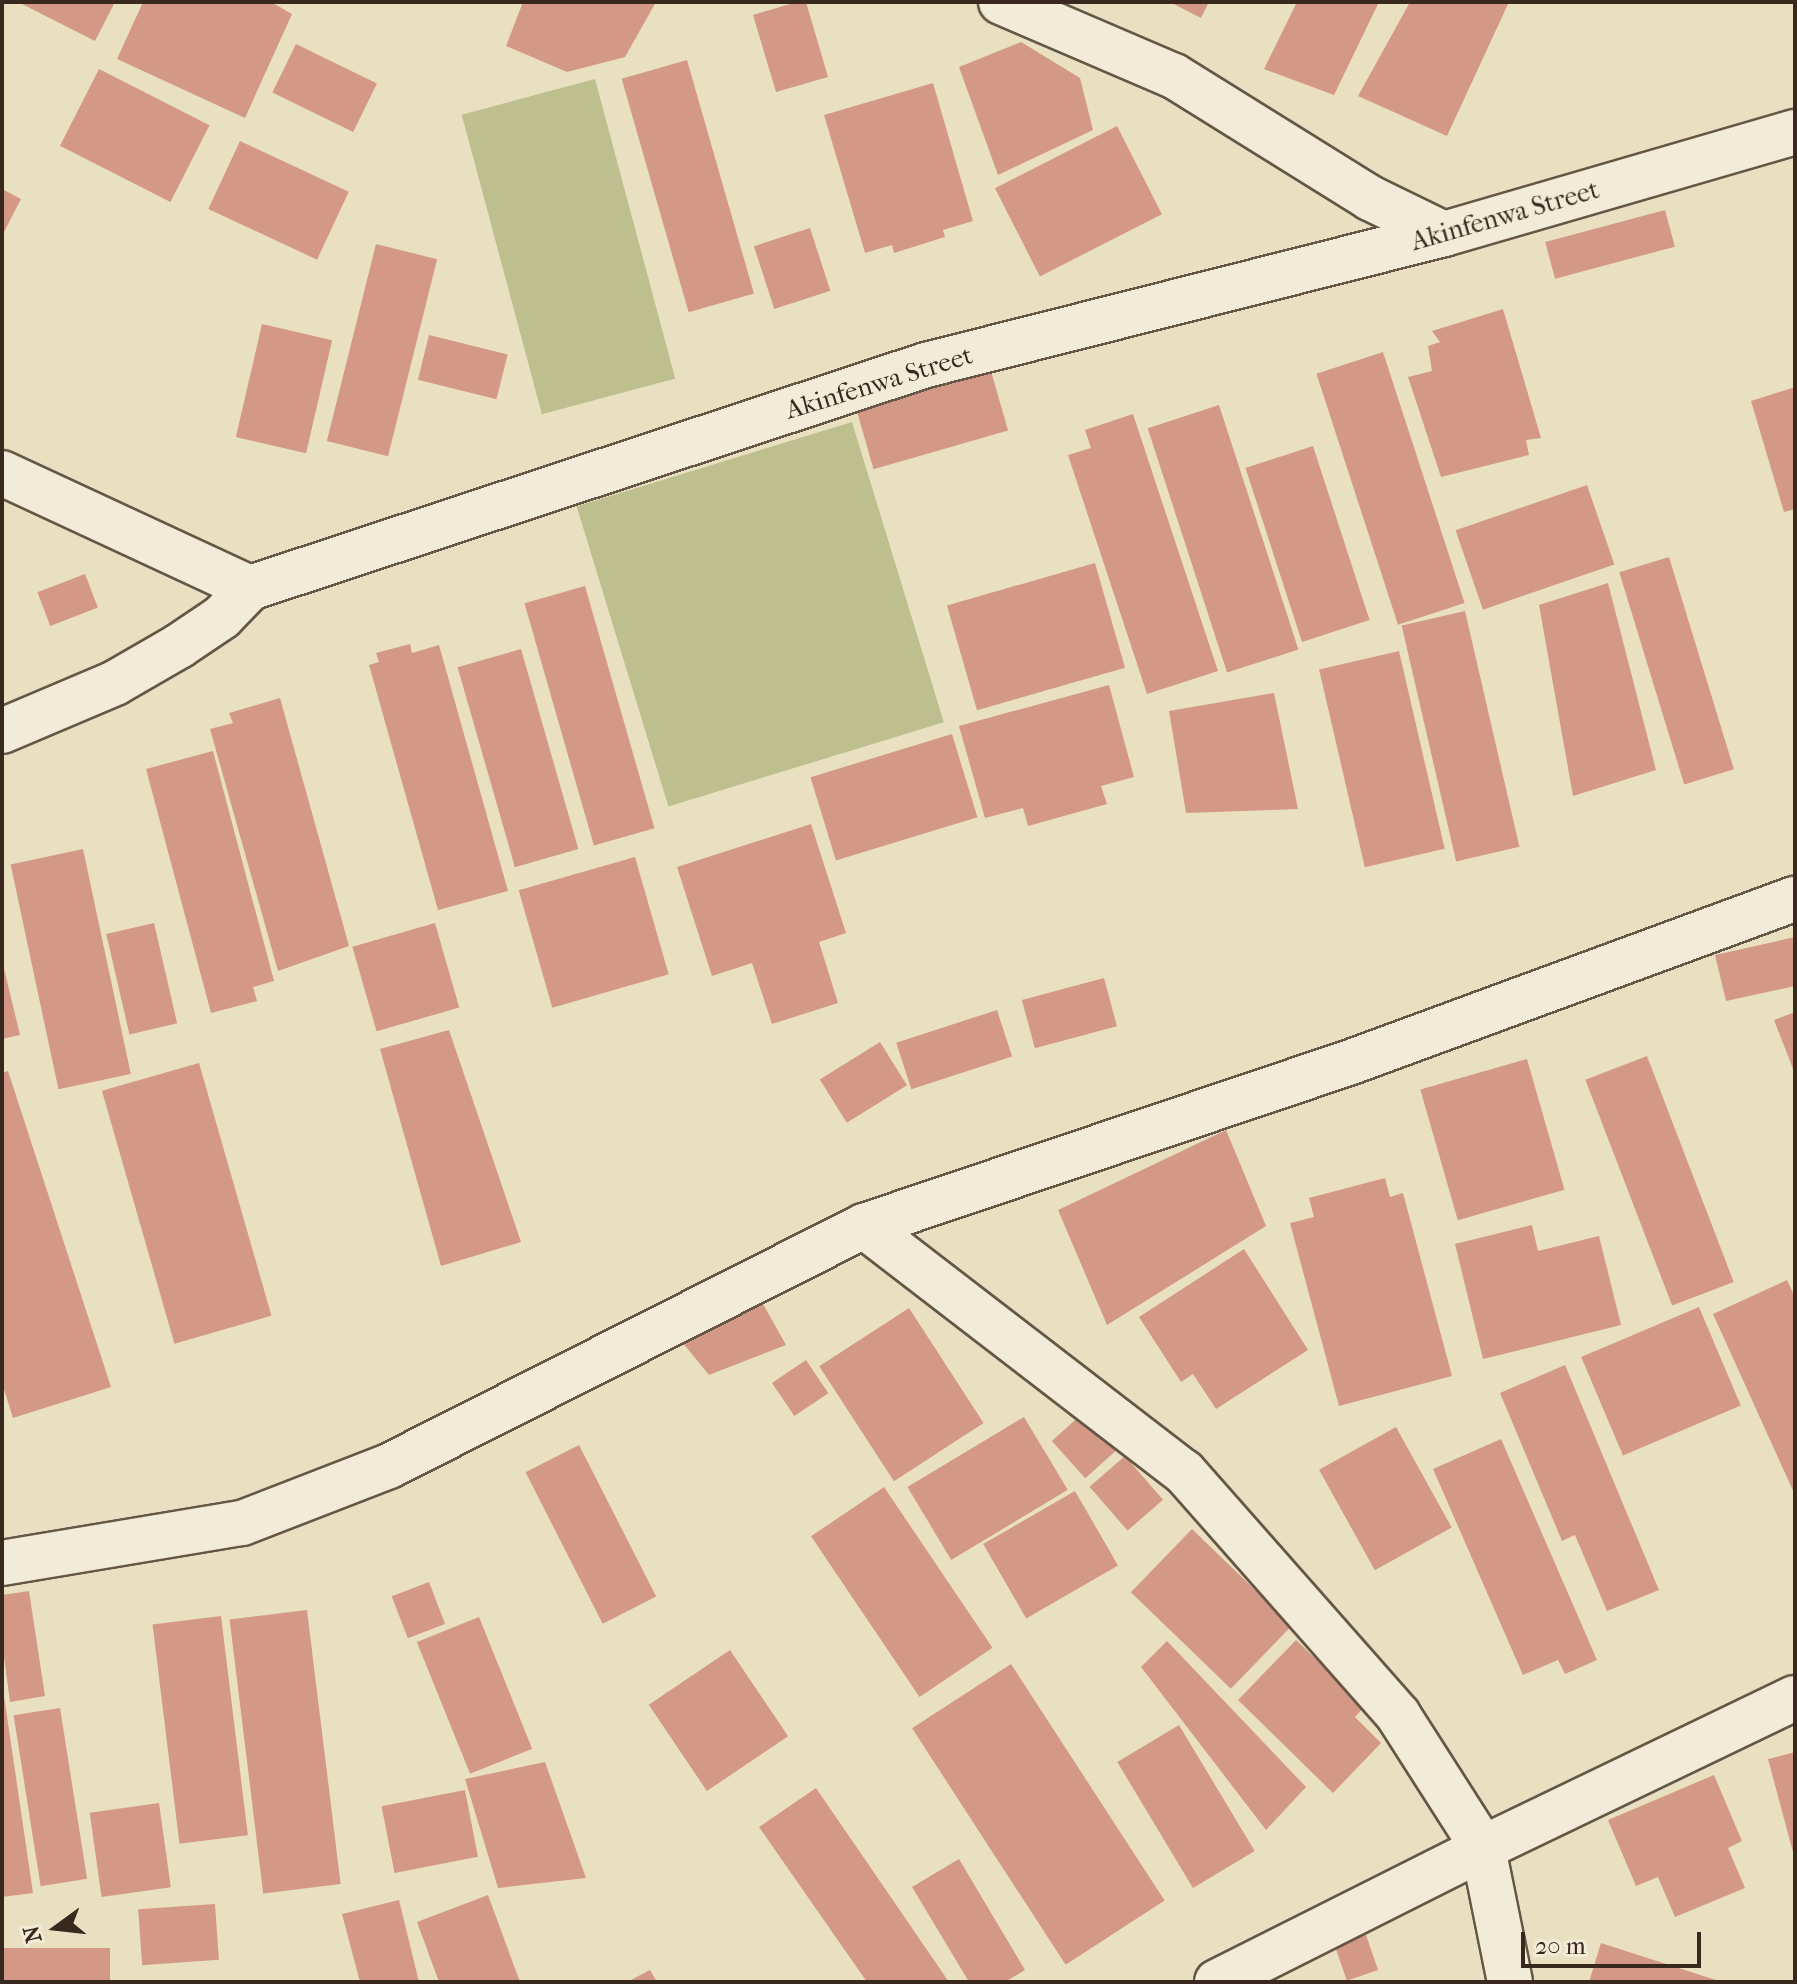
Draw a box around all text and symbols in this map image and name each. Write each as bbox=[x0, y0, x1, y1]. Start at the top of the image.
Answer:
street label: Akinfenwa Street bbox=[1407, 174, 1603, 258]
street label: Akinfenwa Street bbox=[782, 340, 976, 426]
north arrow bbox=[16, 1888, 96, 1968]
scale bar bbox=[1525, 1916, 1705, 1966]
text: N bbox=[18, 1923, 48, 1946]
text: 20 m bbox=[1535, 1932, 1586, 1960]

